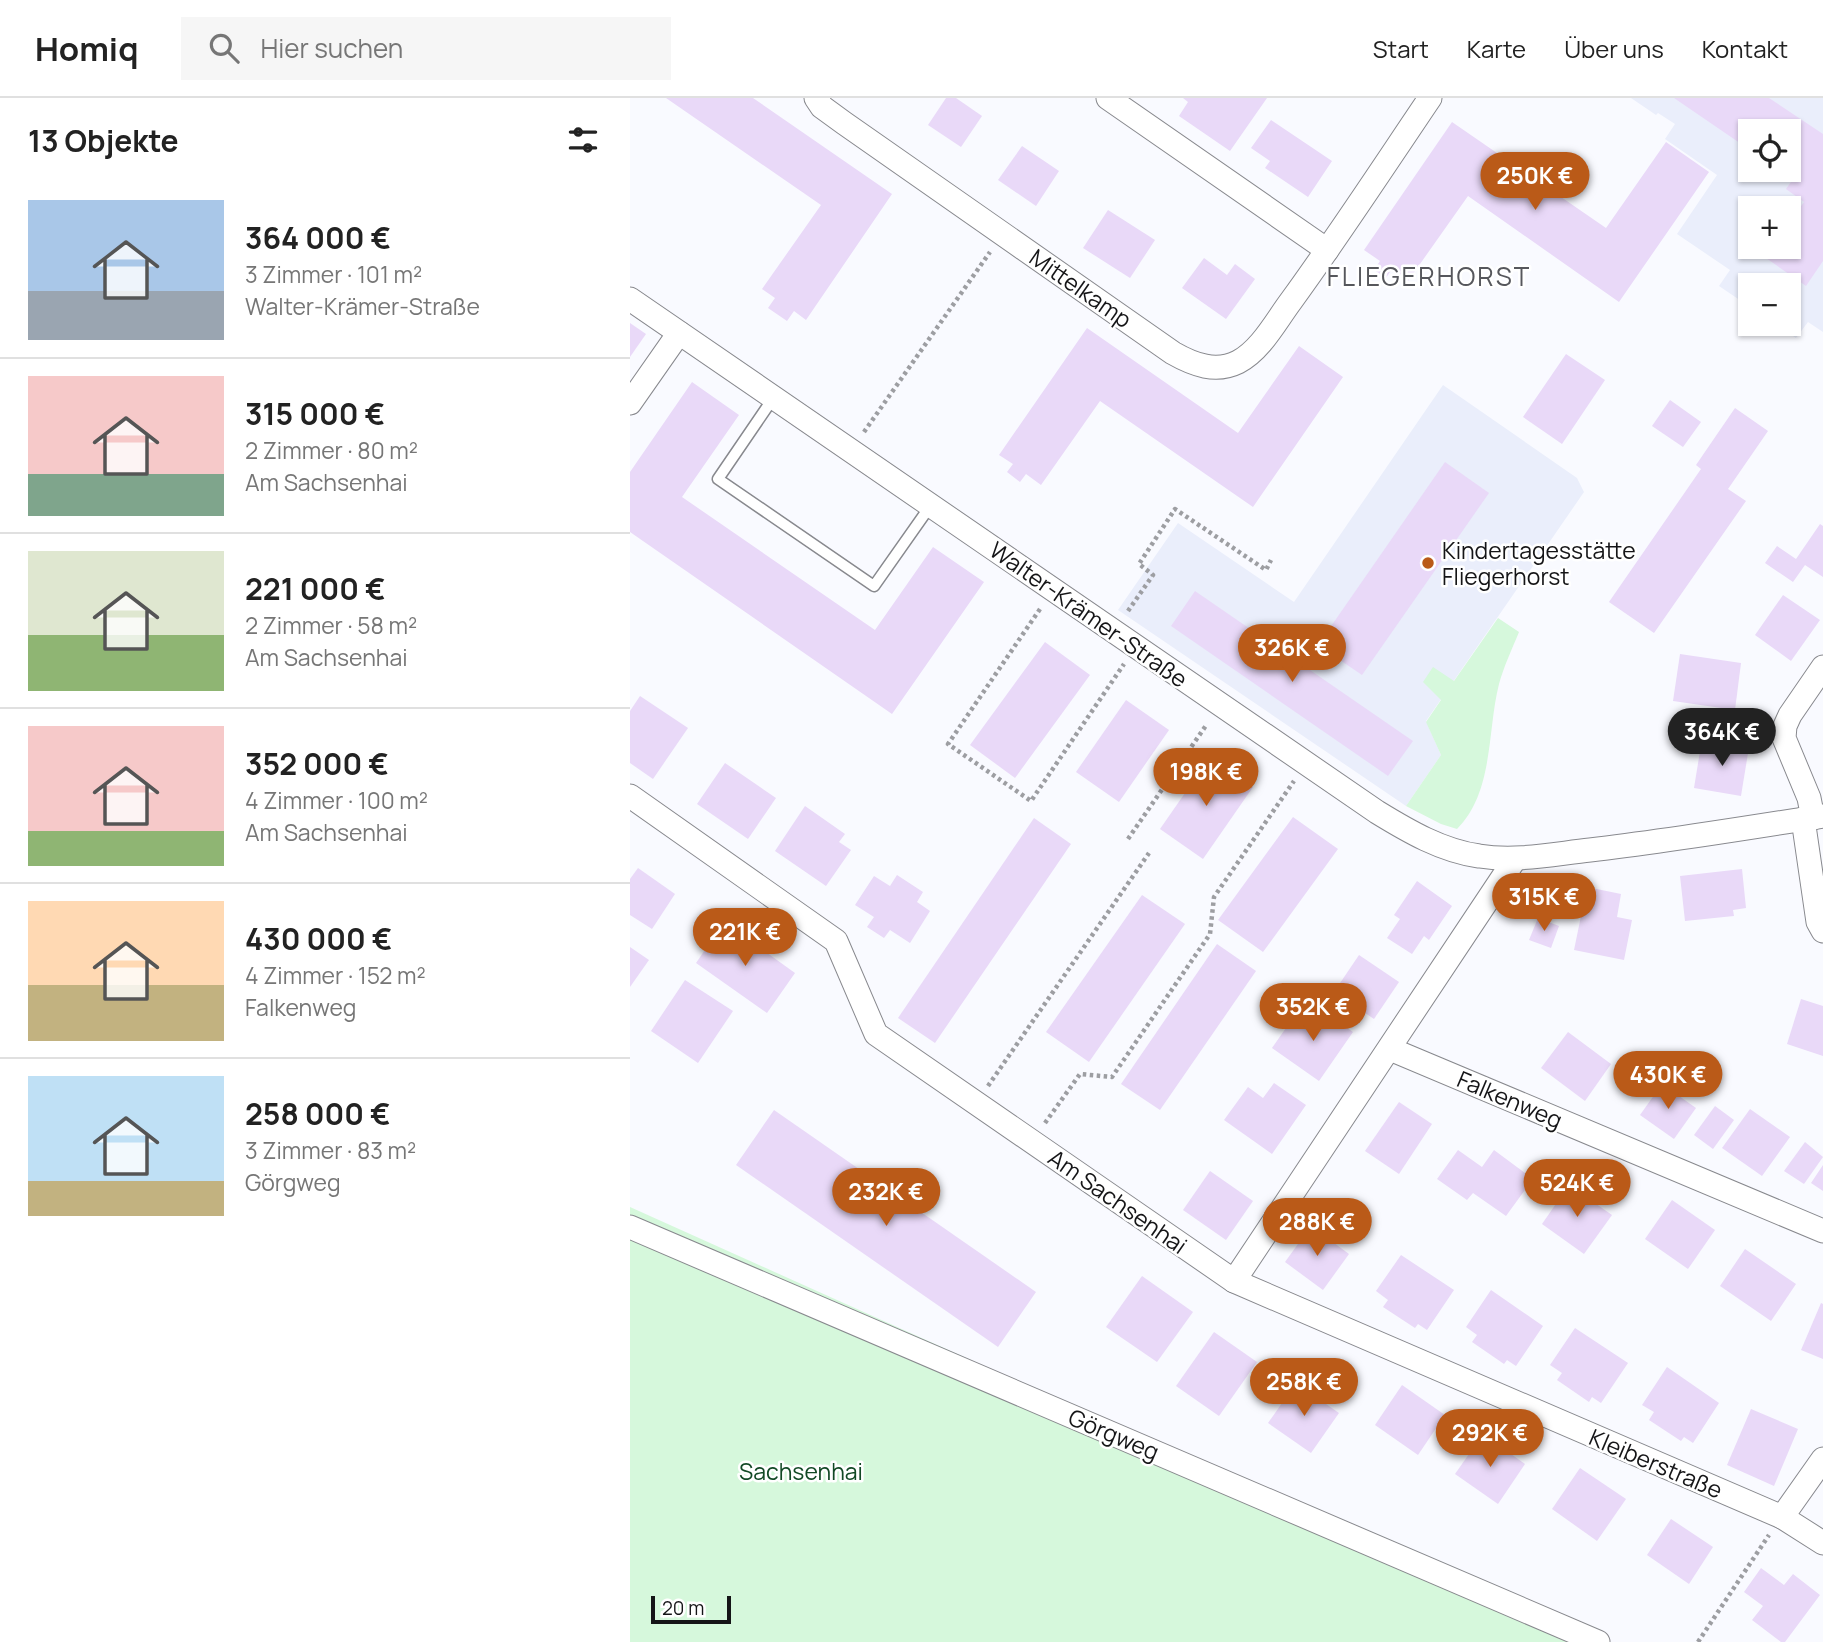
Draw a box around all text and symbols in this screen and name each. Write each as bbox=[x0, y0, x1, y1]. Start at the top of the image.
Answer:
search box bbox=[181, 17, 671, 80]
text: Homiq bbox=[35, 26, 139, 71]
icon: search bbox=[205, 29, 243, 67]
text: Hier suchen bbox=[261, 30, 403, 66]
text: Start bbox=[1373, 32, 1429, 65]
text: Karte bbox=[1467, 32, 1526, 65]
text: Über uns bbox=[1564, 32, 1664, 65]
text: Kontakt bbox=[1702, 32, 1788, 65]
map controls bbox=[1738, 119, 1801, 336]
button: locate bbox=[1738, 119, 1801, 182]
text: 13 Objekte bbox=[28, 120, 179, 161]
icon: filters bbox=[564, 121, 602, 159]
pin: 250K € bbox=[1478, 152, 1592, 212]
text: 250K € bbox=[1496, 159, 1574, 191]
button: + bbox=[1738, 196, 1801, 259]
text: 364 000 € bbox=[245, 217, 391, 258]
icon: home bbox=[84, 228, 168, 312]
street label: Mittelkamp bbox=[1024, 241, 1138, 335]
text: 3 Zimmer · 101 m² bbox=[245, 258, 422, 290]
district label: FLIEGERHORST bbox=[1327, 258, 1531, 294]
button: − bbox=[1738, 273, 1801, 336]
text: Walter-Krämer-Straße bbox=[245, 290, 480, 322]
text: 315 000 € bbox=[245, 393, 385, 434]
icon: home bbox=[84, 404, 168, 488]
text: 2 Zimmer · 80 m² bbox=[245, 434, 418, 466]
text: Am Sachsenhai bbox=[245, 466, 408, 498]
street label: Walter-Krämer-Straße bbox=[984, 533, 1194, 695]
place label: Kindertagesstätte Fliegerhorst bbox=[1442, 534, 1636, 592]
marker: Kindertagesstätte Fliegerhorst bbox=[1420, 555, 1436, 571]
text: 221 000 € bbox=[245, 568, 386, 609]
icon: home bbox=[84, 579, 168, 663]
text: 2 Zimmer · 58 m² bbox=[245, 609, 417, 641]
pin: 326K € bbox=[1235, 624, 1349, 684]
text: 326K € bbox=[1254, 631, 1330, 663]
text: Am Sachsenhai bbox=[245, 641, 408, 673]
pin: 364K € bbox=[1665, 708, 1779, 768]
text: 364K € bbox=[1684, 715, 1760, 747]
text: 352 000 € bbox=[245, 743, 389, 784]
pin: 198K € bbox=[1149, 748, 1263, 808]
icon: home bbox=[84, 754, 168, 838]
text: 198K € bbox=[1169, 755, 1243, 787]
text: 4 Zimmer · 100 m² bbox=[245, 784, 428, 816]
text: Am Sachsenhai bbox=[245, 816, 408, 848]
pin: 315K € bbox=[1487, 874, 1601, 933]
text: 315K € bbox=[1508, 880, 1580, 912]
pin: 221K € bbox=[688, 908, 802, 968]
text: 221K € bbox=[709, 915, 781, 947]
text: 430 000 € bbox=[245, 918, 392, 959]
icon: home bbox=[84, 929, 168, 1013]
text: 4 Zimmer · 152 m² bbox=[245, 959, 426, 991]
pin: 352K € bbox=[1256, 984, 1370, 1043]
text: 352K € bbox=[1276, 990, 1350, 1022]
text: Falkenweg bbox=[245, 991, 356, 1023]
pin: 430K € bbox=[1611, 1052, 1725, 1111]
text: 430K € bbox=[1629, 1058, 1707, 1090]
street label: Falkenweg bbox=[1452, 1062, 1568, 1136]
text: 258 000 € bbox=[245, 1093, 391, 1134]
icon: home bbox=[84, 1104, 168, 1188]
text: 3 Zimmer · 83 m² bbox=[245, 1134, 416, 1166]
street label: Am Sachsenhai bbox=[1042, 1141, 1194, 1261]
pin: 524K € bbox=[1520, 1160, 1634, 1219]
text: Görgweg bbox=[245, 1166, 341, 1198]
text: 524K € bbox=[1540, 1166, 1614, 1198]
pin: 232K € bbox=[829, 1168, 943, 1228]
text: 232K € bbox=[848, 1175, 924, 1207]
pin: 288K € bbox=[1260, 1198, 1374, 1258]
text: 288K € bbox=[1279, 1205, 1355, 1237]
pin: 258K € bbox=[1247, 1358, 1361, 1418]
text: 258K € bbox=[1266, 1365, 1342, 1397]
street label: Görgweg bbox=[1064, 1401, 1164, 1467]
pin: 292K € bbox=[1433, 1410, 1547, 1469]
text: 292K € bbox=[1452, 1416, 1528, 1448]
street label: Kleiberstraße bbox=[1584, 1421, 1728, 1505]
park label: Sachsenhai bbox=[739, 1455, 863, 1487]
scale bar bbox=[651, 1593, 732, 1625]
text: 20 m bbox=[662, 1595, 704, 1621]

